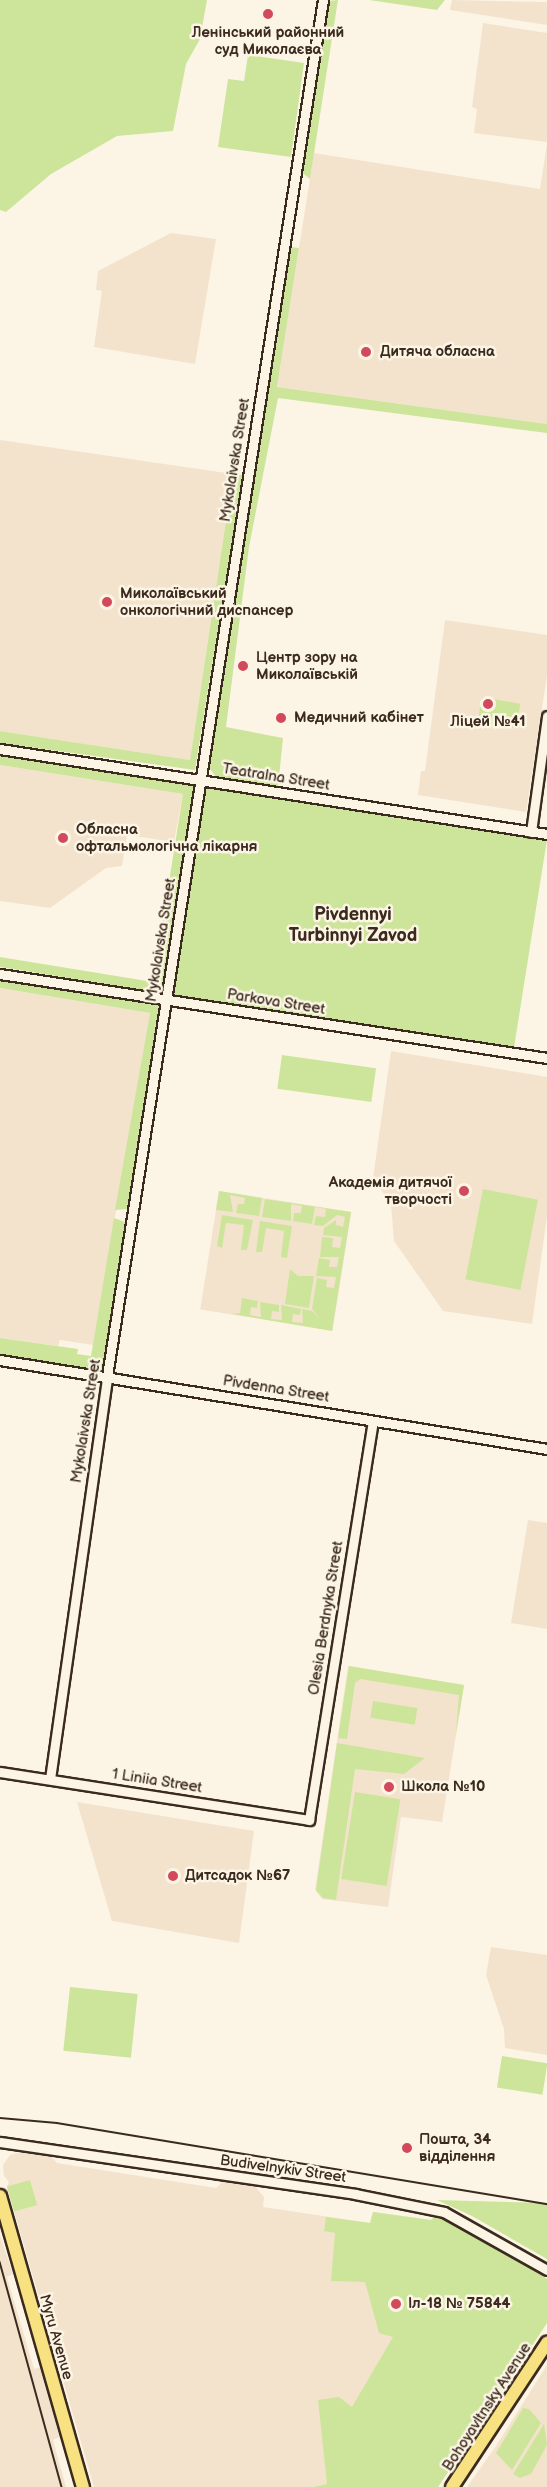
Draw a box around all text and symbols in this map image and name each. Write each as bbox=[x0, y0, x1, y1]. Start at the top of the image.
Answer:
marker: Ленінський районний суд Миколаєва bbox=[261, 7, 275, 21]
place label: Ленінський районний суд Миколаєва bbox=[192, 23, 344, 58]
marker: Дитяча обласна bbox=[357, 343, 375, 361]
place label: Дитяча обласна bbox=[380, 343, 495, 361]
street label: Mykolaivska Street bbox=[216, 397, 254, 523]
place label: Миколаївський онкологічний диспансер bbox=[120, 584, 293, 619]
marker: Миколаївський онкологічний диспансер bbox=[98, 593, 116, 611]
place label: Центр зору на Миколаївській bbox=[256, 648, 358, 683]
marker: Центр зору на Миколаївській bbox=[234, 657, 252, 675]
marker: Ліцей №41 bbox=[481, 697, 495, 711]
marker: Медичний кабінет bbox=[272, 709, 290, 727]
place label: Медичний кабінет bbox=[294, 709, 424, 727]
place label: Ліцей №41 bbox=[450, 713, 526, 731]
street label: Teatralna Street bbox=[221, 760, 331, 794]
place label: Обласна офтальмологічна лікарня bbox=[76, 820, 257, 855]
marker: Обласна офтальмологічна лікарня bbox=[54, 829, 72, 847]
street label: Mykolaivska Street bbox=[142, 877, 180, 1003]
district label: Pivdennyi Turbinnyi Zavod bbox=[289, 905, 417, 948]
street label: Parkova Street bbox=[226, 985, 326, 1019]
place label: Академія дитячої творчості bbox=[329, 1173, 452, 1208]
marker: Академія дитячої творчості bbox=[457, 1184, 471, 1198]
street label: Mykolaivska Street bbox=[67, 1358, 105, 1484]
street label: Pivdenna Street bbox=[221, 1372, 331, 1406]
street label: Olesia Berdnyka Street bbox=[305, 1540, 347, 1696]
street label: 1 Liniia Street bbox=[111, 1765, 203, 1797]
place label: Школа №10 bbox=[401, 1778, 485, 1796]
marker: Школа №10 bbox=[382, 1780, 396, 1794]
place label: Дитсадок №67 bbox=[185, 1867, 290, 1885]
marker: Дитсадок №67 bbox=[166, 1869, 180, 1883]
place label: Пошта, 34 відділення bbox=[419, 2130, 495, 2165]
marker: Пошта, 34 відділення bbox=[400, 2141, 414, 2155]
street label: Budivelnykiv Street bbox=[219, 2151, 347, 2187]
street label: Myru Avenue bbox=[35, 2292, 77, 2382]
place label: Іл-18 № 75844 bbox=[408, 2295, 510, 2313]
marker: Іл-18 № 75844 bbox=[389, 2297, 403, 2311]
street label: Bohoyavltnsky Avenue bbox=[439, 2339, 535, 2475]

